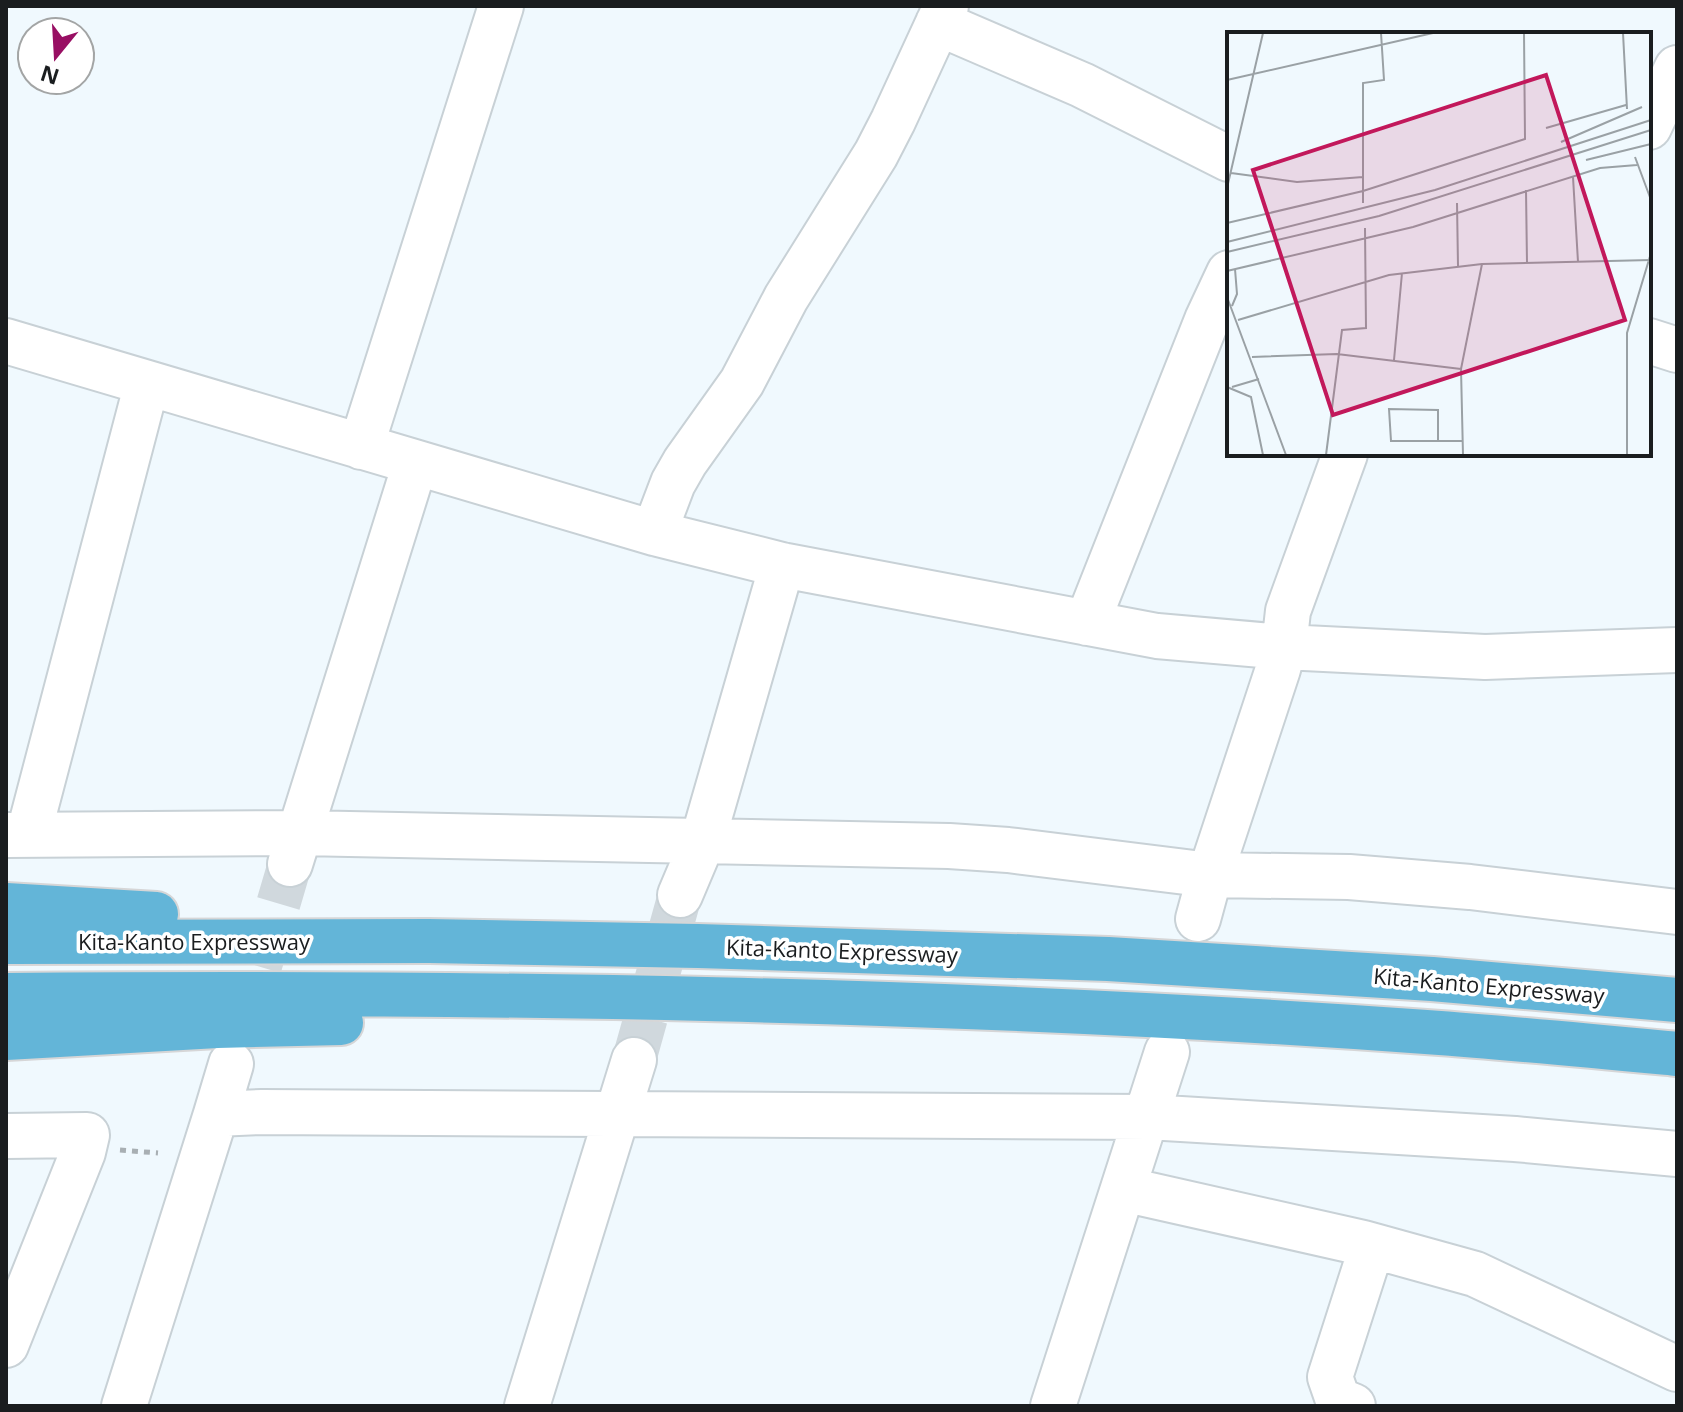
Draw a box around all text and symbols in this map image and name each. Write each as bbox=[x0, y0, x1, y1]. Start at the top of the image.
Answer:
north arrow bbox=[16, 16, 96, 96]
inset map bbox=[1227, 32, 1651, 456]
text: N bbox=[36, 59, 63, 93]
street label: Kita-Kanto Expressway bbox=[78, 926, 311, 956]
street label: Kita-Kanto Expressway bbox=[726, 931, 959, 969]
street label: Kita-Kanto Expressway bbox=[1372, 960, 1607, 1010]

